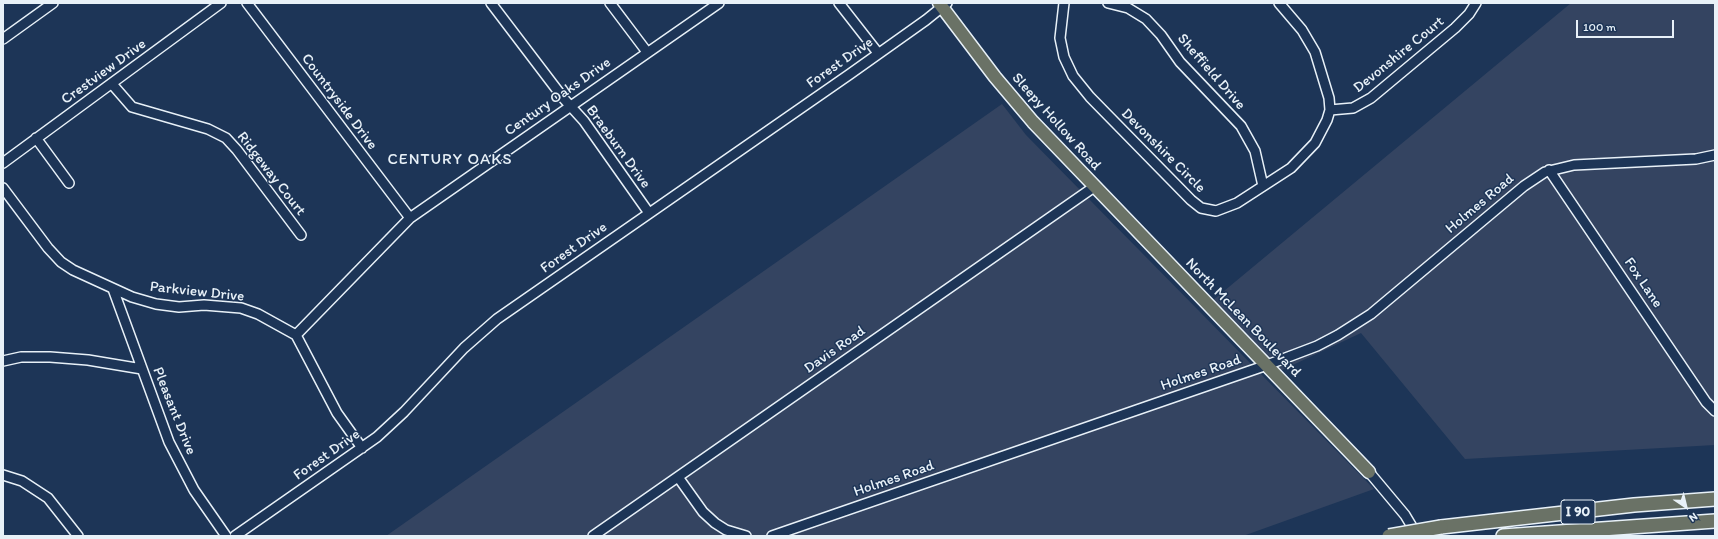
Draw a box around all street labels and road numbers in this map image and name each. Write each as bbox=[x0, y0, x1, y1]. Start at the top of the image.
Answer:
street label: Devonshire Court bbox=[1350, 13, 1448, 97]
street label: Sheffield Drive bbox=[1173, 30, 1249, 114]
street label: Forest Drive bbox=[803, 33, 877, 93]
street label: Crestview Drive bbox=[58, 35, 150, 109]
street label: Countryside Drive bbox=[297, 50, 381, 154]
street label: Century Oaks Drive bbox=[501, 54, 615, 140]
street label: Sleepy Hollow Road bbox=[1008, 70, 1104, 174]
street label: Braeburn Drive bbox=[582, 102, 654, 192]
street label: Devonshire Circle bbox=[1117, 105, 1209, 197]
street label: Ridgeway Court bbox=[233, 129, 309, 219]
street label: Holmes Road bbox=[1442, 170, 1518, 238]
street label: Forest Drive bbox=[537, 218, 611, 278]
street label: Fox Lane bbox=[1620, 254, 1666, 312]
street label: North McLean Boulevard bbox=[1181, 255, 1305, 381]
street label: Parkview Drive bbox=[149, 278, 245, 306]
street label: Davis Road bbox=[801, 322, 869, 378]
street label: Holmes Road bbox=[1158, 351, 1244, 395]
street label: Pleasant Drive bbox=[148, 364, 200, 458]
street label: Forest Drive bbox=[290, 425, 364, 485]
street label: Holmes Road bbox=[851, 457, 937, 501]
road number: I 90 bbox=[1561, 500, 1595, 524]

